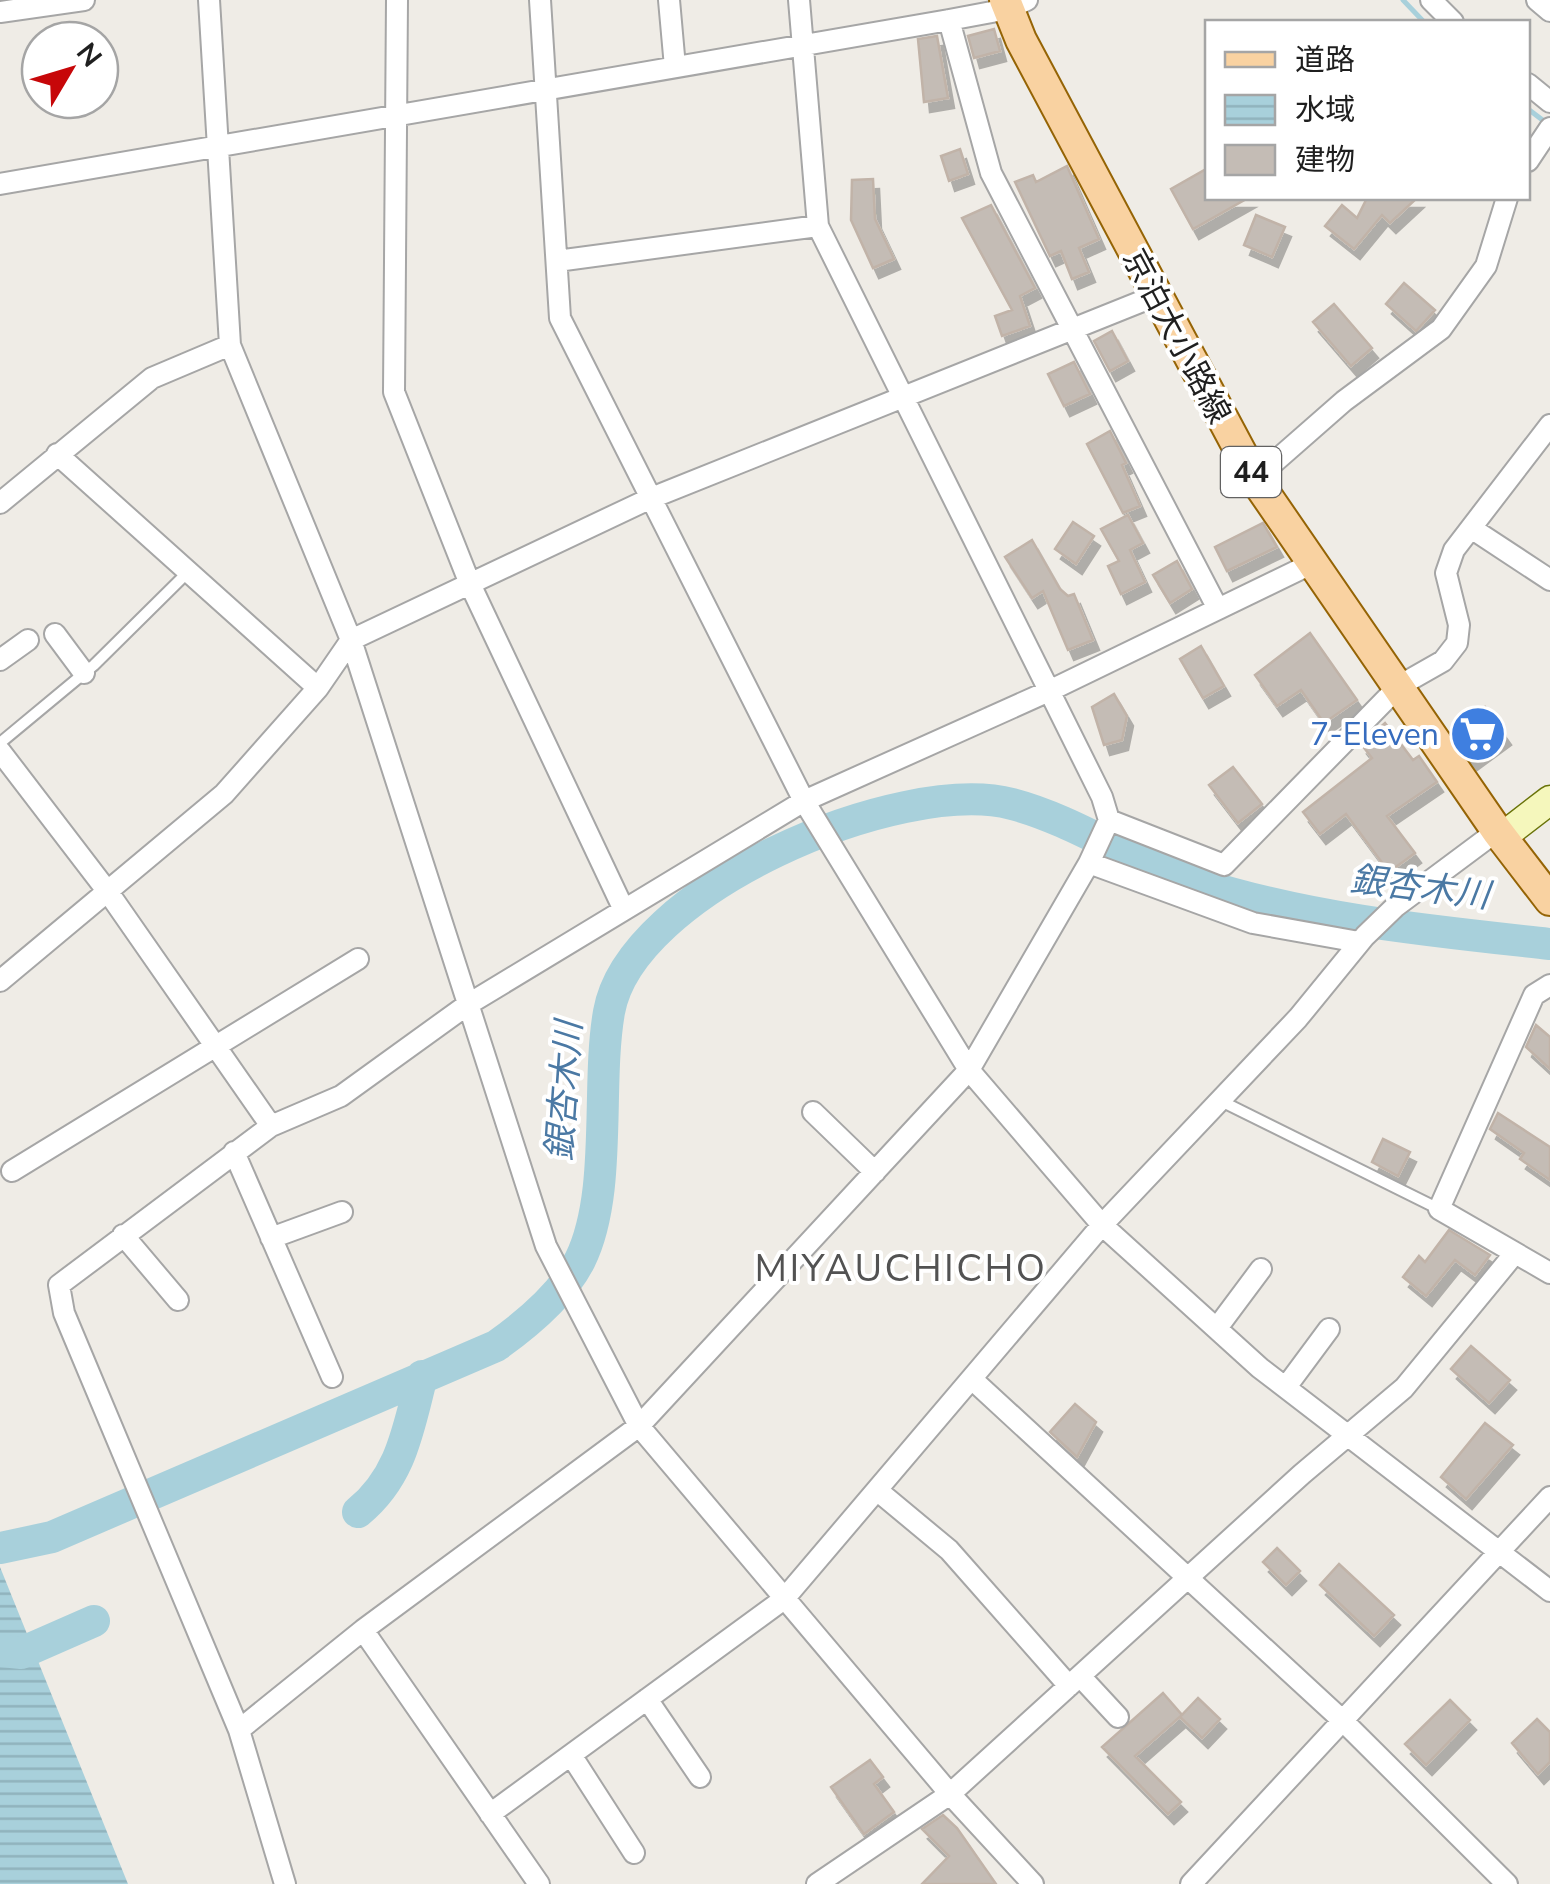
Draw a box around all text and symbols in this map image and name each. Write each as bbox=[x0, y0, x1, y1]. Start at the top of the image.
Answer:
north arrow bbox=[20, 20, 120, 120]
legend bbox=[1205, 20, 1530, 200]
text: N bbox=[67, 35, 110, 75]
text: 道路 bbox=[1295, 40, 1355, 81]
text: 水域 bbox=[1295, 90, 1355, 131]
text: 建物 bbox=[1295, 140, 1355, 181]
street label: 京泊大小路線 bbox=[1113, 241, 1241, 431]
road number: 44 bbox=[1221, 447, 1281, 497]
supermarket icon: 7-Eleven bbox=[1448, 704, 1508, 764]
place label: 7-Eleven bbox=[1310, 713, 1439, 756]
water label: 銀杏木川 bbox=[1348, 856, 1496, 920]
water label: 銀杏木川 bbox=[536, 1016, 593, 1163]
district label: MIYAUCHICHO bbox=[755, 1243, 1047, 1294]

